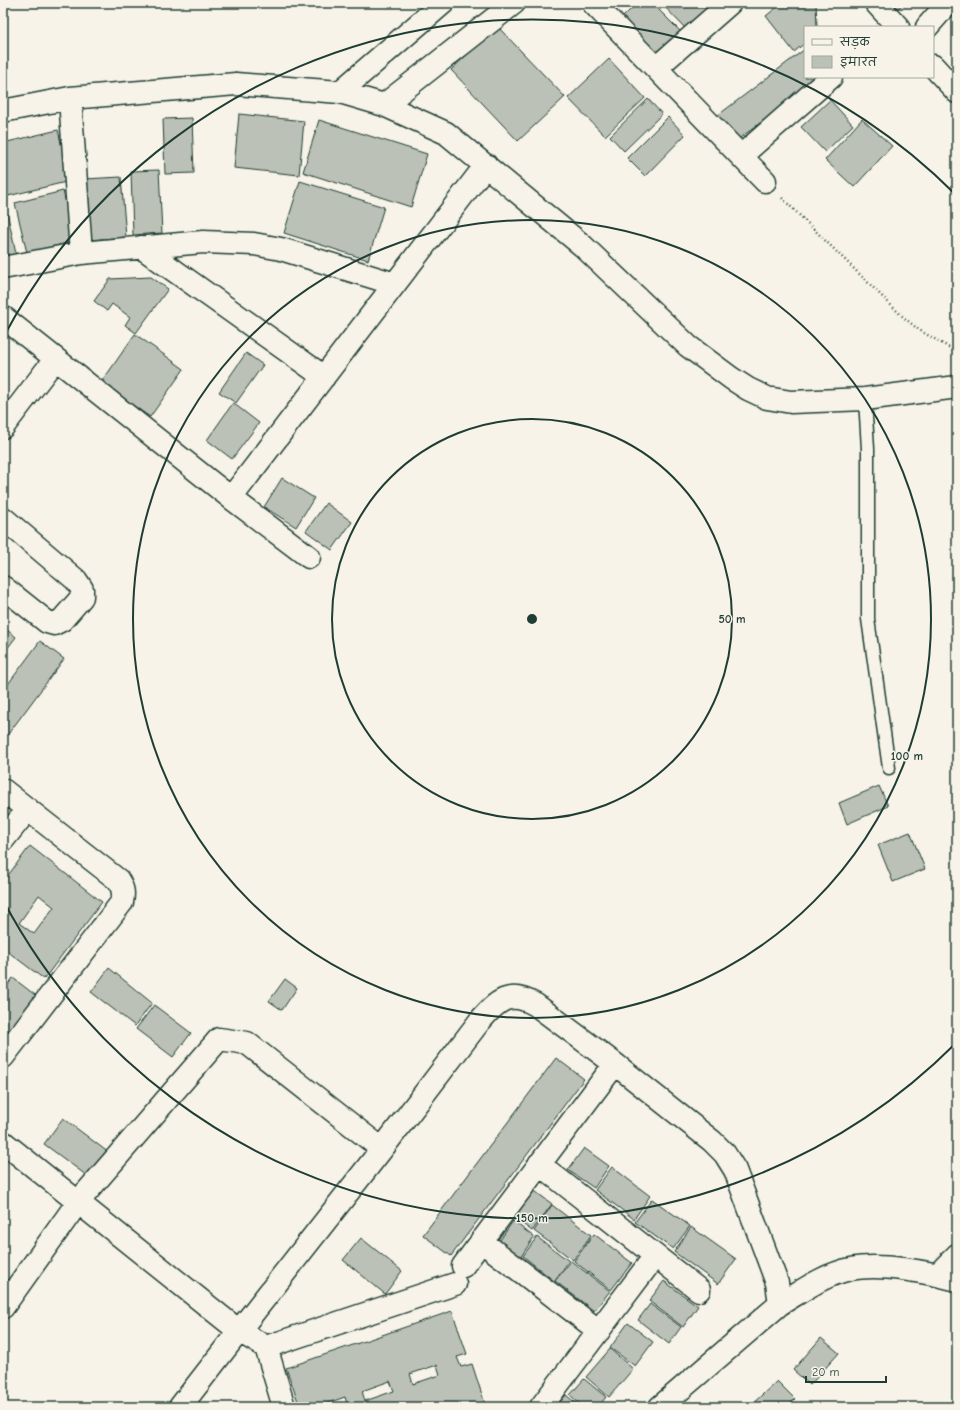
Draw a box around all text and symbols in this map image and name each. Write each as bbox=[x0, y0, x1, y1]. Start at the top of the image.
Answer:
legend bbox=[804, 26, 934, 78]
text: सड़क bbox=[839, 35, 871, 50]
text: इमारत bbox=[840, 55, 878, 69]
centre of rings bbox=[525, 612, 539, 626]
text: 50 m bbox=[718, 612, 746, 626]
text: 100 m bbox=[891, 749, 923, 763]
text: 150 m bbox=[516, 1211, 548, 1225]
scale bar bbox=[806, 1358, 886, 1384]
text: 20 m bbox=[812, 1365, 840, 1379]

